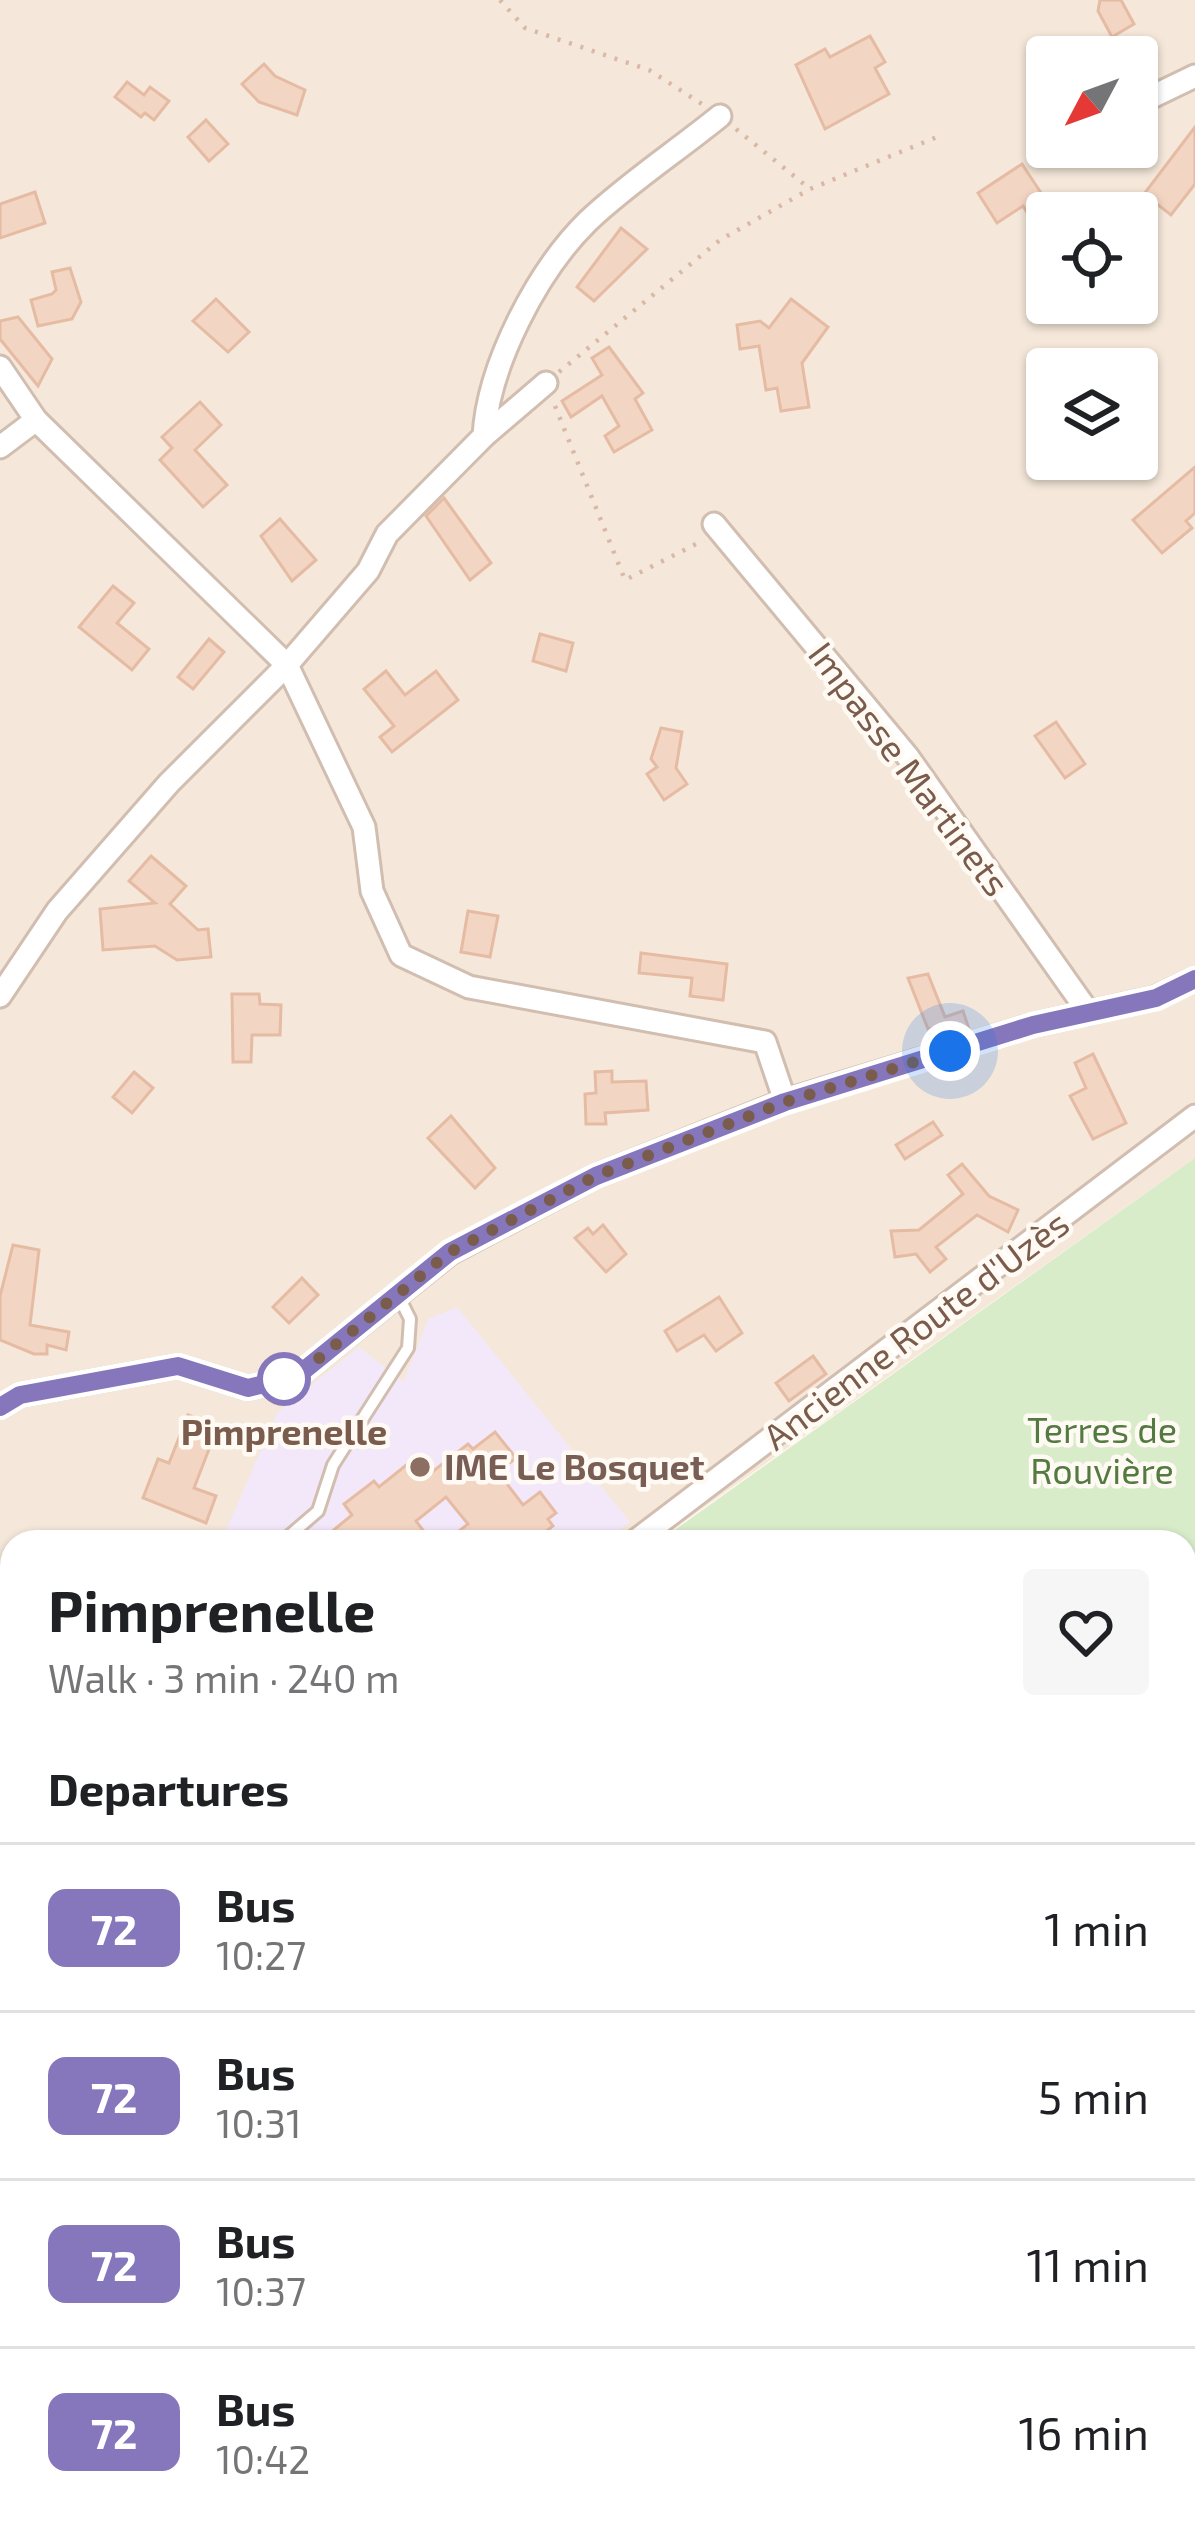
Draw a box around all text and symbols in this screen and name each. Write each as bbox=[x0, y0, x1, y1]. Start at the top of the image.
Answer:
north arrow bbox=[1026, 36, 1158, 168]
map controls bbox=[1026, 36, 1158, 480]
button: locate bbox=[1026, 192, 1158, 324]
button: layers bbox=[1026, 348, 1158, 480]
street label: Impasse Martinets bbox=[801, 633, 1020, 903]
your location bbox=[920, 1021, 980, 1081]
street label: Ancienne Route d'Uzès bbox=[754, 1200, 1076, 1457]
marker: Pimprenelle bbox=[259, 1354, 309, 1404]
park label: Terres de Rouvière bbox=[1027, 1407, 1177, 1491]
place label: Pimprenelle bbox=[181, 1409, 387, 1452]
place label: IME Le Bosquet bbox=[444, 1444, 705, 1487]
marker: IME Le Bosquet bbox=[407, 1454, 433, 1480]
button: heart bbox=[1023, 1569, 1149, 1695]
text: Pimprenelle bbox=[48, 1575, 375, 1643]
text: Walk · 3 min · 240 m bbox=[48, 1654, 399, 1701]
text: Departures bbox=[48, 1761, 289, 1815]
text: Bus bbox=[216, 1877, 295, 1931]
text: 1 min bbox=[1044, 1901, 1149, 1955]
text: 72 bbox=[91, 1903, 137, 1953]
text: 10:27 bbox=[216, 1931, 306, 1978]
text: Bus bbox=[216, 2045, 295, 2099]
text: 5 min bbox=[1038, 2069, 1149, 2123]
text: 72 bbox=[91, 2071, 137, 2121]
text: 10:31 bbox=[216, 2099, 301, 2146]
text: Bus bbox=[216, 2213, 295, 2267]
text: 11 min bbox=[1026, 2237, 1149, 2291]
text: 72 bbox=[91, 2239, 137, 2289]
text: 10:37 bbox=[216, 2267, 306, 2314]
text: Bus bbox=[216, 2381, 295, 2435]
text: 16 min bbox=[1019, 2405, 1149, 2459]
text: 72 bbox=[91, 2407, 137, 2457]
text: 10:42 bbox=[216, 2435, 310, 2482]

